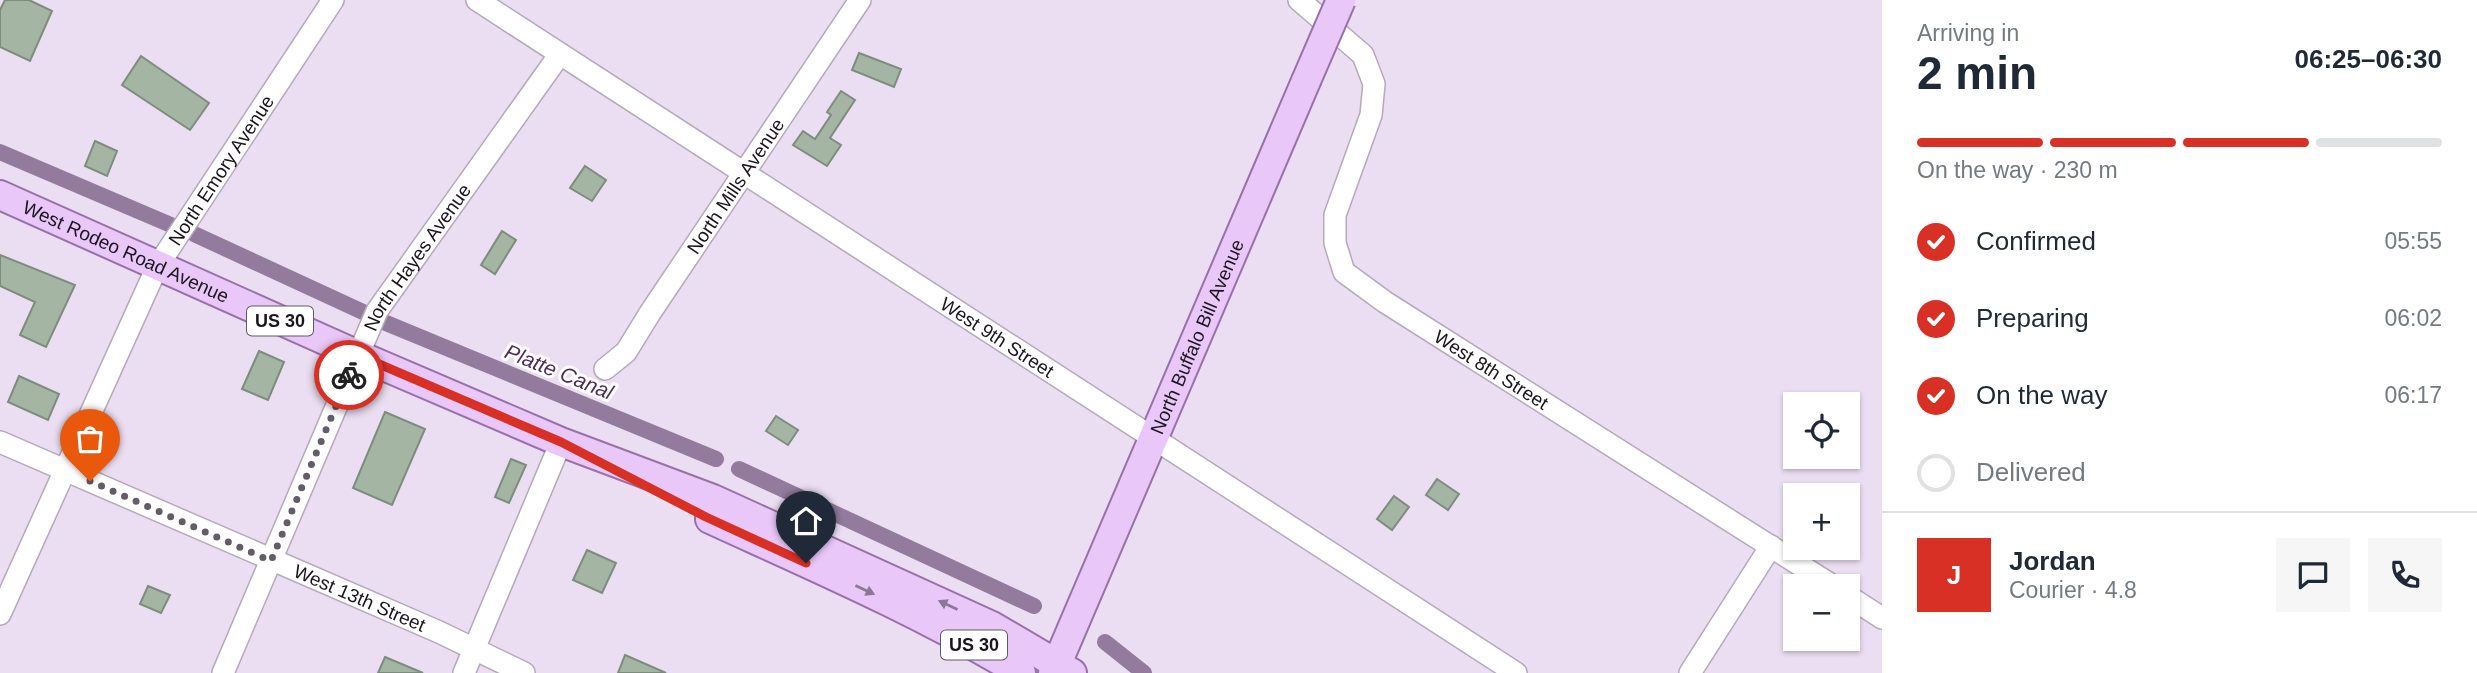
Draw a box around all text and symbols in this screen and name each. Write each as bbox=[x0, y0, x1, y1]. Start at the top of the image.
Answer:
text: Arriving in bbox=[1917, 20, 2019, 46]
text: 06:25–06:30 bbox=[2295, 44, 2442, 74]
text: 2 min bbox=[1917, 47, 2037, 99]
street label: North Emory Avenue bbox=[164, 91, 278, 249]
street label: North Mills Avenue bbox=[683, 115, 789, 258]
text: On the way · 230 m bbox=[1917, 157, 2118, 183]
street label: North Hayes Avenue bbox=[360, 180, 475, 334]
street label: West Rodeo Road Avenue bbox=[20, 197, 232, 307]
icon: check bbox=[1917, 223, 1955, 261]
text: Confirmed bbox=[1976, 226, 2096, 256]
text: 05:55 bbox=[2384, 228, 2442, 254]
street label: North Buffalo Bill Avenue bbox=[1146, 236, 1248, 437]
street label: West 9th Street bbox=[937, 293, 1058, 382]
icon: check bbox=[1917, 300, 1955, 338]
text: Preparing bbox=[1976, 303, 2089, 333]
text: 06:02 bbox=[2384, 305, 2442, 331]
road number: US 30 bbox=[247, 306, 313, 335]
street label: West 8th Street bbox=[1430, 326, 1553, 414]
water label: Platte Canal bbox=[502, 339, 618, 404]
courier bbox=[314, 340, 384, 410]
icon: bike bbox=[330, 356, 368, 394]
icon: check bbox=[1917, 377, 1955, 415]
text: On the way bbox=[1976, 380, 2108, 410]
text: 06:17 bbox=[2384, 382, 2442, 408]
map controls bbox=[1783, 392, 1860, 651]
button: locate bbox=[1783, 392, 1860, 469]
pin bbox=[60, 409, 120, 481]
icon: bag bbox=[71, 420, 109, 458]
text: Delivered bbox=[1976, 457, 2086, 487]
button: + bbox=[1783, 483, 1860, 560]
pin bbox=[776, 491, 836, 563]
icon: home bbox=[787, 502, 825, 540]
button: chat bbox=[2276, 538, 2350, 612]
button: phone bbox=[2368, 538, 2442, 612]
text: Jordan bbox=[2009, 546, 2096, 576]
street label: West 13th Street bbox=[291, 560, 429, 636]
text: J bbox=[1947, 560, 1961, 590]
button: − bbox=[1783, 574, 1860, 651]
text: Courier · 4.8 bbox=[2009, 577, 2137, 603]
one-way arrow bbox=[855, 585, 875, 596]
one-way arrow bbox=[938, 599, 958, 611]
road number: US 30 bbox=[941, 630, 1007, 660]

